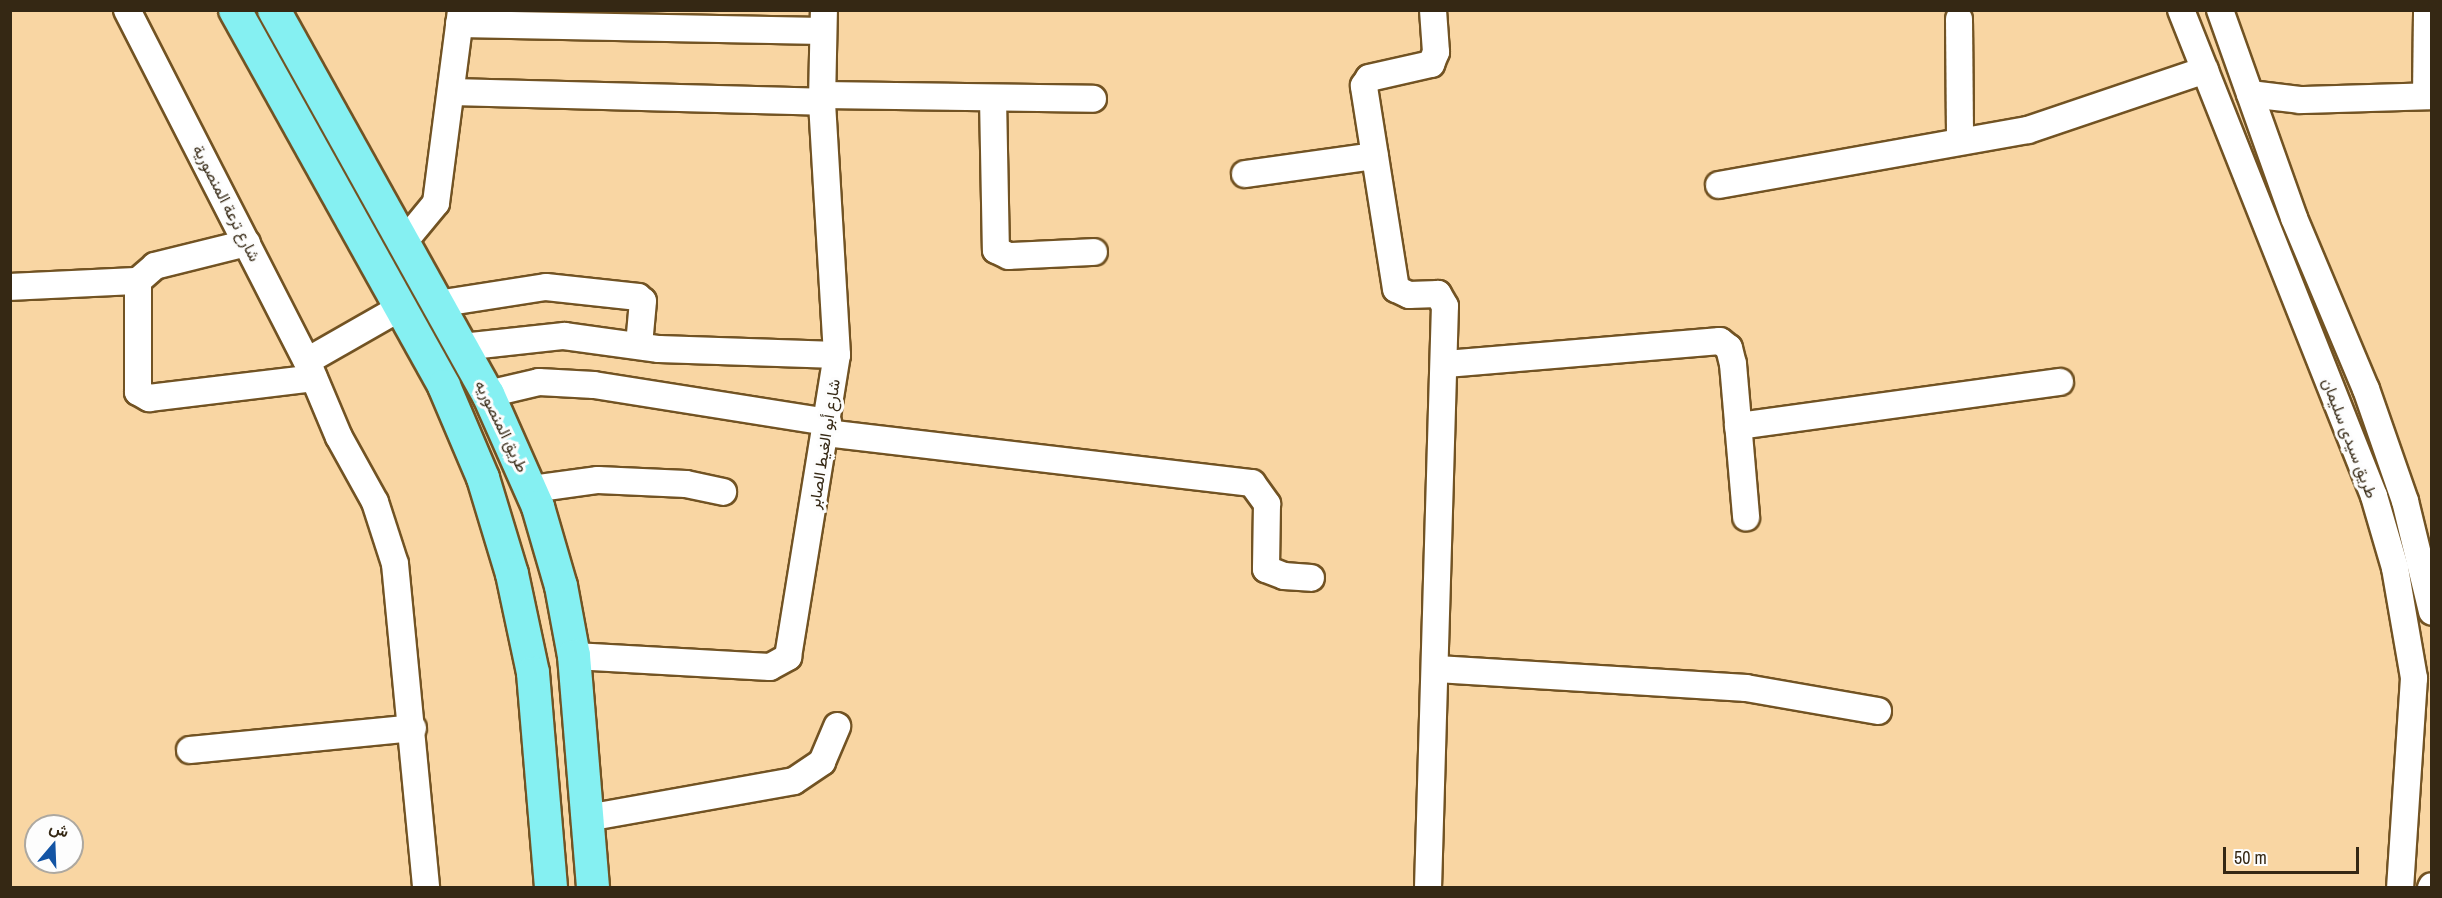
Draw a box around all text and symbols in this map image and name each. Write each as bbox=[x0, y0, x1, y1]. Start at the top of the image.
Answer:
street label: شارع ترعة المنصورية bbox=[189, 141, 265, 265]
street label: طريق سيدى سليمان bbox=[2318, 375, 2382, 501]
street label: طريق المنصوريه bbox=[471, 377, 533, 475]
street label: شارع أبو الغيط الصابر bbox=[804, 378, 844, 510]
north arrow bbox=[24, 814, 84, 874]
text: ش bbox=[47, 815, 72, 842]
scale bar bbox=[2226, 835, 2362, 873]
text: 50 m bbox=[2234, 845, 2267, 870]

